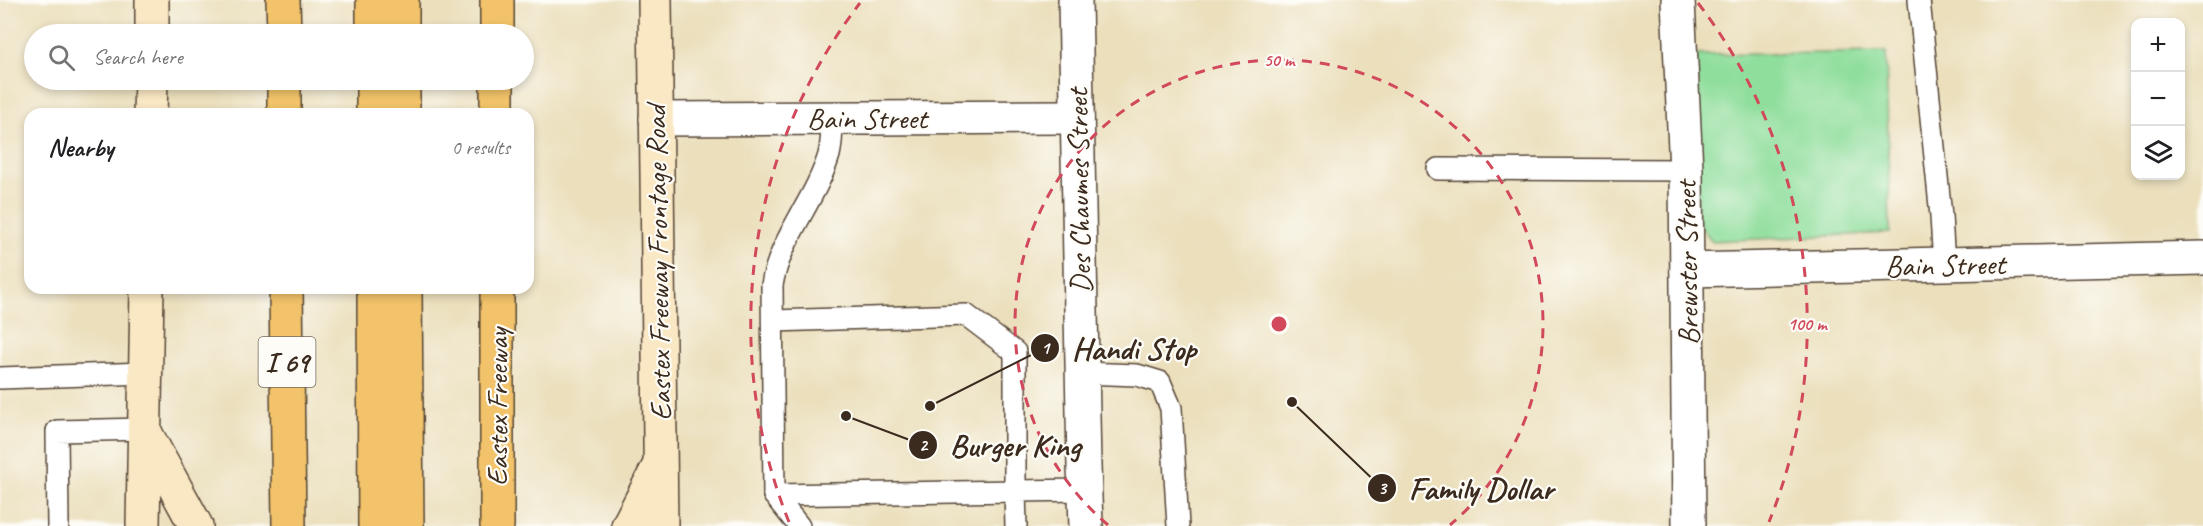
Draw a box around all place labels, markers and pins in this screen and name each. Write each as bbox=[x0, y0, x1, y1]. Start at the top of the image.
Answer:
centre of rings bbox=[1269, 314, 1289, 334]
callout: Handi Stop bbox=[1030, 323, 1209, 373]
callout: Burger King bbox=[908, 420, 1093, 470]
callout: Family Dollar bbox=[1367, 463, 1564, 513]

